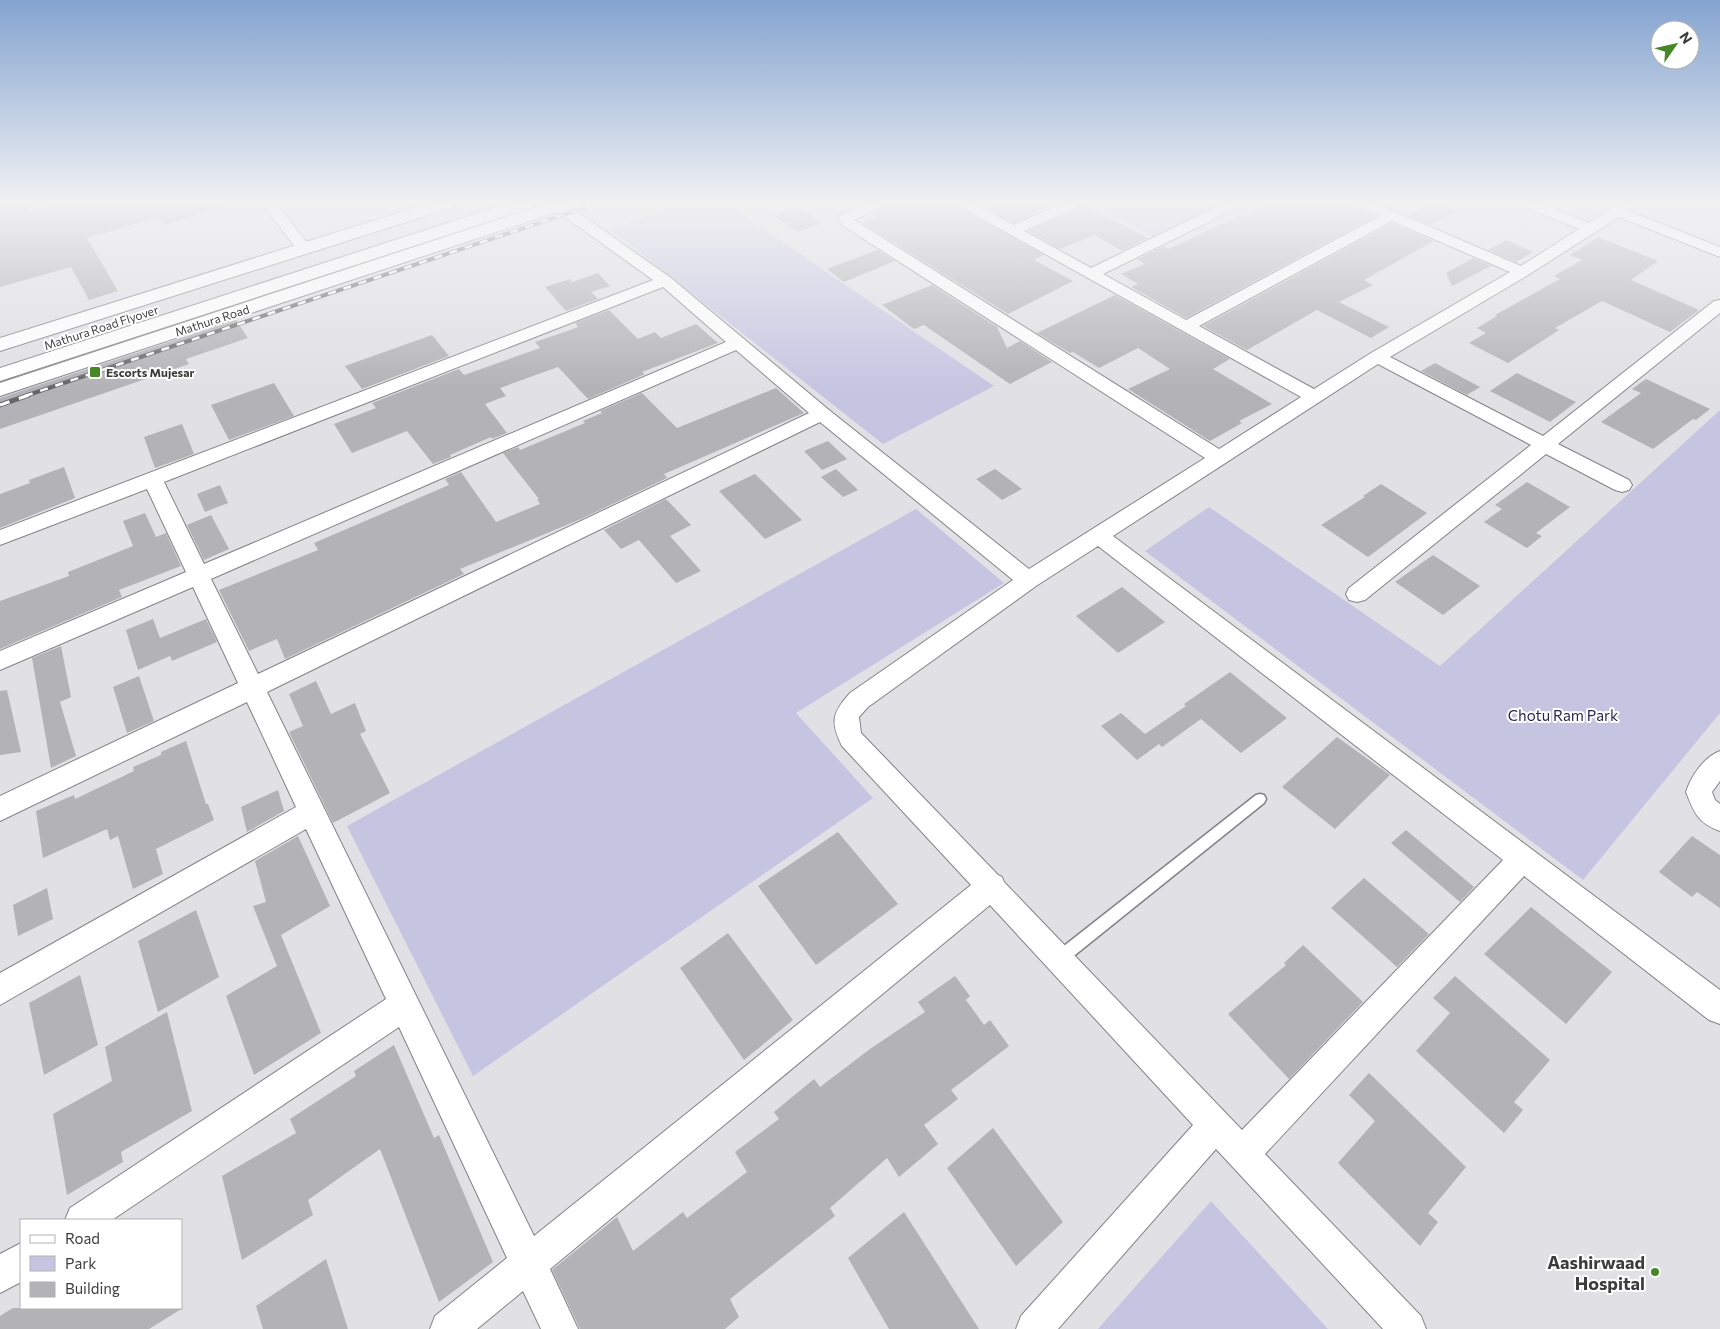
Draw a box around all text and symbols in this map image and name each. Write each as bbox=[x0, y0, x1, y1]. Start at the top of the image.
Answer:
north arrow bbox=[1650, 20, 1700, 70]
text: N bbox=[1676, 28, 1696, 47]
street label: Mathura Road bbox=[173, 301, 251, 339]
street label: Mathura Road Flyover bbox=[42, 302, 160, 352]
marker: Escorts Mujesar bbox=[88, 365, 102, 379]
place label: Escorts Mujesar bbox=[106, 365, 194, 379]
park label: Chotu Ram Park bbox=[1508, 706, 1618, 724]
legend bbox=[20, 1219, 182, 1309]
text: Road bbox=[65, 1229, 100, 1247]
place label: Aashirwaad Hospital bbox=[1547, 1251, 1645, 1294]
text: Park bbox=[65, 1254, 96, 1272]
marker: Aashirwaad Hospital bbox=[1649, 1266, 1661, 1278]
text: Building bbox=[65, 1279, 120, 1297]

